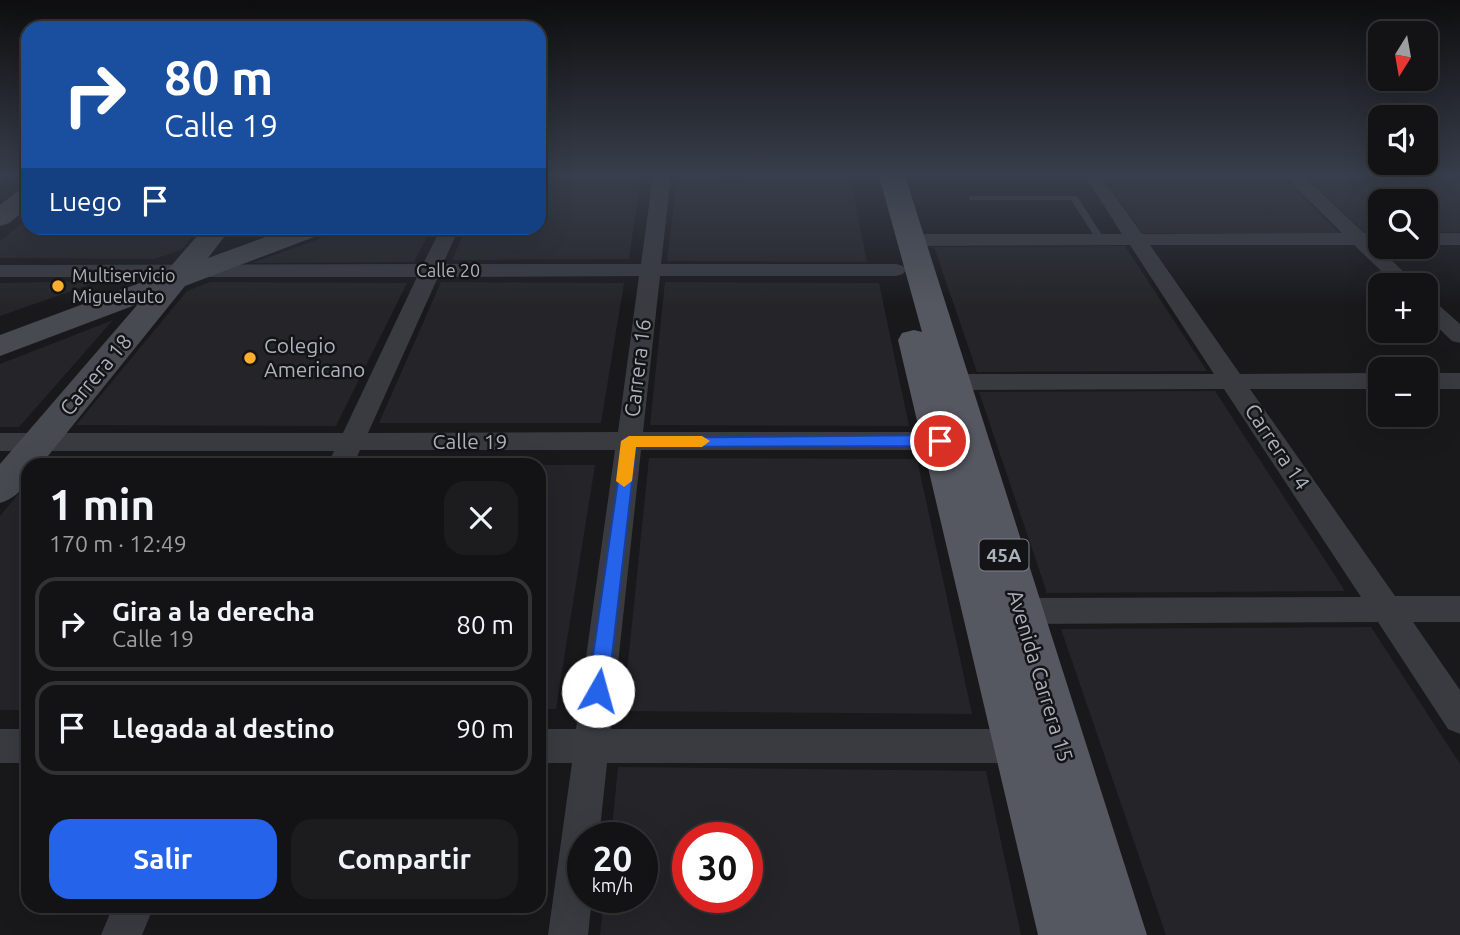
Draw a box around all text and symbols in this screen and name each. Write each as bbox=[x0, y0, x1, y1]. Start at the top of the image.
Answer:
north arrow bbox=[1368, 21, 1438, 91]
map controls bbox=[1368, 21, 1438, 427]
icon: right bbox=[49, 49, 140, 140]
text: 80 m bbox=[164, 49, 273, 104]
button: sound bbox=[1368, 105, 1438, 175]
text: Calle 19 bbox=[164, 107, 278, 143]
icon: arrive bbox=[136, 182, 174, 220]
text: Luego bbox=[49, 187, 122, 216]
button: search bbox=[1368, 189, 1438, 259]
street label: Calle 20 bbox=[416, 260, 480, 280]
place label: Multiservicio Miguelauto bbox=[72, 265, 175, 306]
button: + bbox=[1368, 273, 1438, 343]
marker: Multiservicio Miguelauto bbox=[50, 278, 66, 294]
street label: Carrera 16 bbox=[619, 318, 655, 418]
street label: Carrera 18 bbox=[54, 329, 136, 420]
place label: Colegio Americano bbox=[264, 333, 365, 381]
marker: Colegio Americano bbox=[242, 350, 258, 366]
button: − bbox=[1368, 357, 1438, 427]
street label: Carrera 14 bbox=[1240, 399, 1315, 494]
pin bbox=[910, 411, 970, 471]
icon: arrive bbox=[921, 422, 959, 460]
street label: Calle 19 bbox=[433, 429, 507, 453]
text: 1 min bbox=[49, 481, 155, 528]
button: close bbox=[444, 481, 518, 555]
text: 170 m · 12:49 bbox=[49, 531, 187, 556]
road number: 45A bbox=[979, 540, 1028, 570]
street label: Avenida Carrera 15 bbox=[1003, 587, 1079, 765]
text: Gira a la derecha bbox=[112, 597, 315, 626]
icon: right bbox=[53, 605, 91, 643]
text: 80 m bbox=[456, 610, 514, 639]
text: Calle 19 bbox=[112, 626, 194, 651]
position arrow bbox=[561, 654, 635, 728]
icon: arrive bbox=[53, 709, 91, 747]
text: Llegada al destino bbox=[112, 714, 335, 743]
text: 90 m bbox=[456, 714, 514, 743]
button: Salir bbox=[49, 819, 277, 899]
button: Compartir bbox=[291, 819, 518, 899]
speed limit sign: 30 bbox=[672, 822, 763, 913]
text: 20 bbox=[593, 838, 632, 878]
text: km/h bbox=[592, 875, 633, 895]

